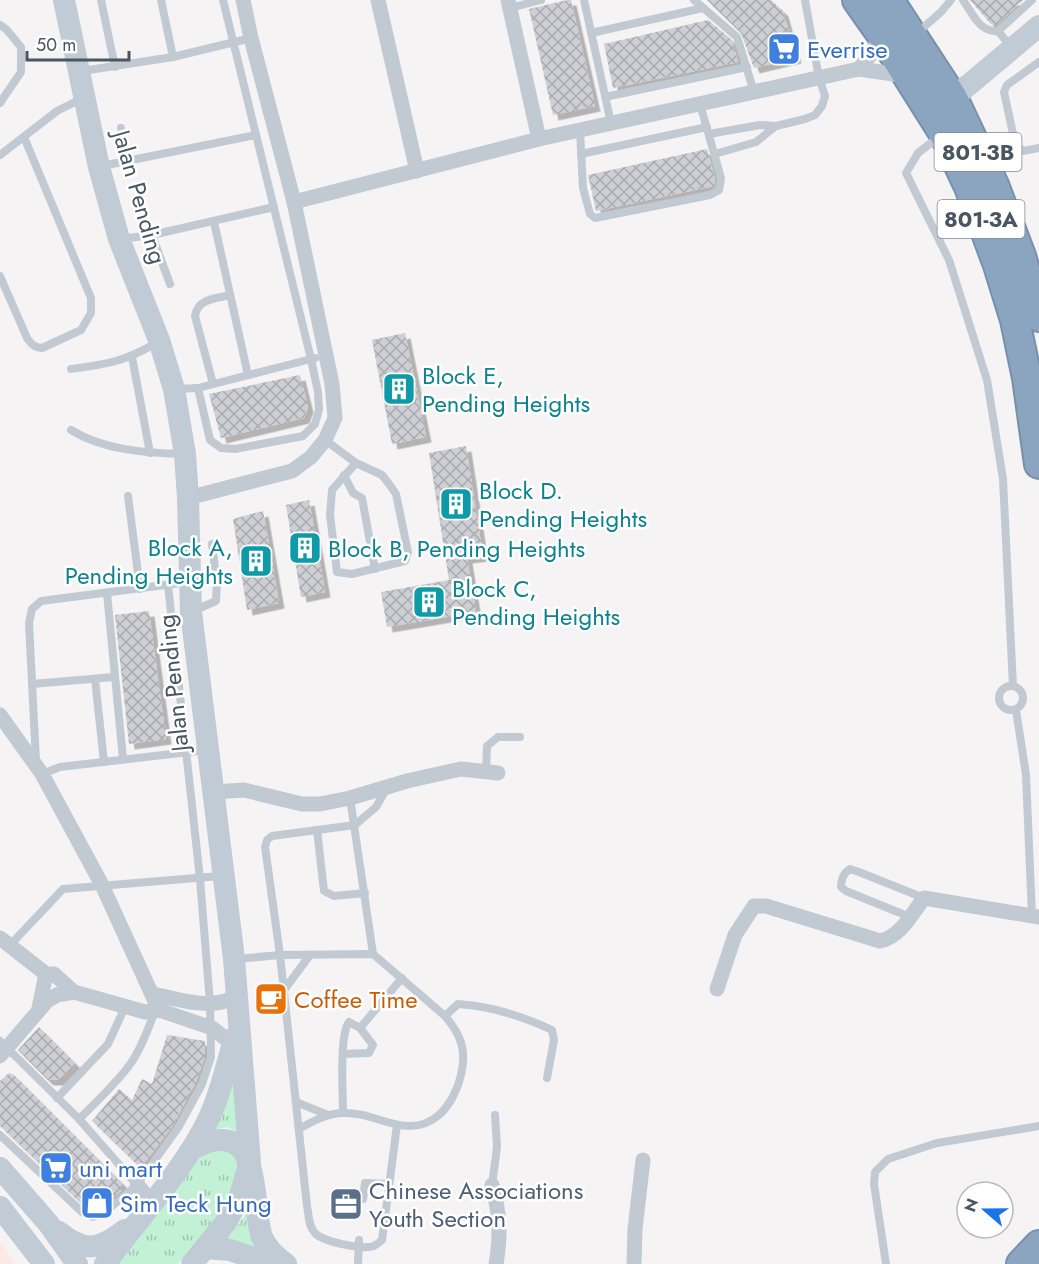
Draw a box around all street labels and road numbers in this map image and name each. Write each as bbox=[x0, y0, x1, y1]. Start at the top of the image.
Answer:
street label: Jalan Pending bbox=[103, 123, 176, 268]
road number: 801-3B bbox=[934, 133, 1022, 171]
road number: 801-3A bbox=[938, 200, 1024, 238]
street label: Jalan Pending bbox=[148, 613, 198, 756]

